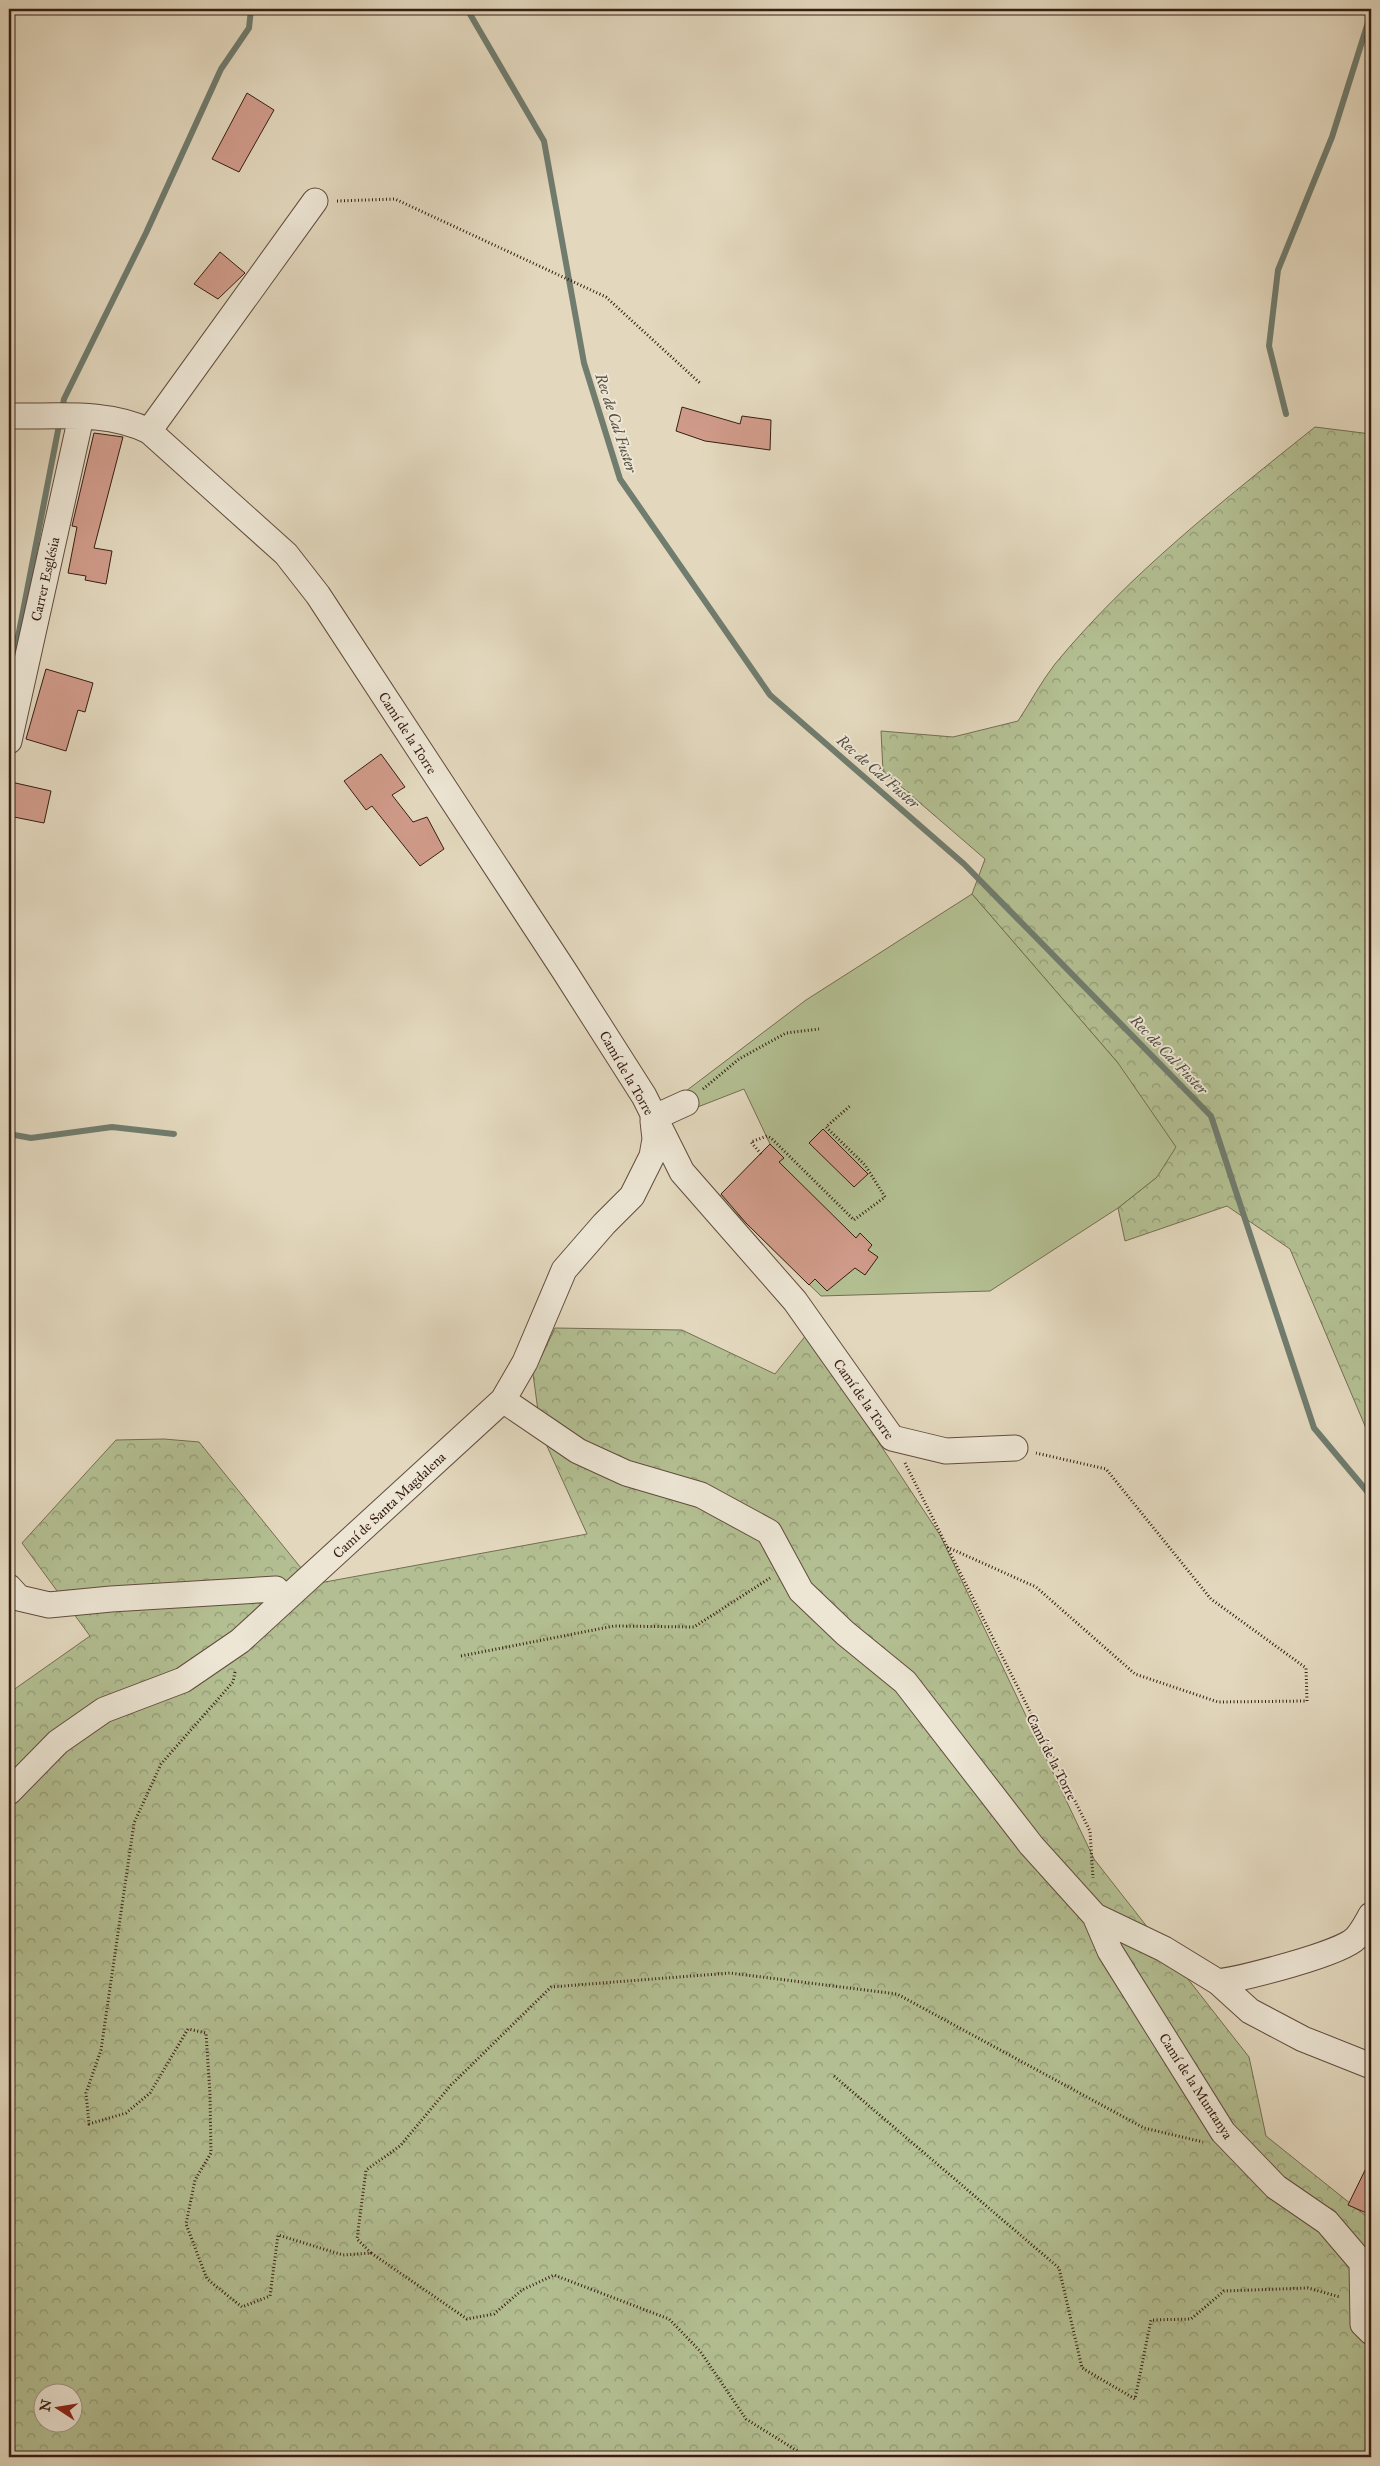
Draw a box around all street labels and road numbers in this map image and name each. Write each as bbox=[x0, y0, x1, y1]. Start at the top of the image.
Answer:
street label: Carrer Església bbox=[28, 535, 63, 623]
street label: Camí de la Torre bbox=[375, 689, 441, 778]
street label: Camí de la Torre bbox=[596, 1028, 658, 1119]
street label: Camí de la Torre bbox=[830, 1356, 898, 1443]
street label: Camí de Santa Magdalena bbox=[329, 1449, 449, 1562]
street label: Camí de la Torre bbox=[1023, 1711, 1081, 1803]
street label: Camí de la Muntanya bbox=[1155, 2030, 1236, 2142]

